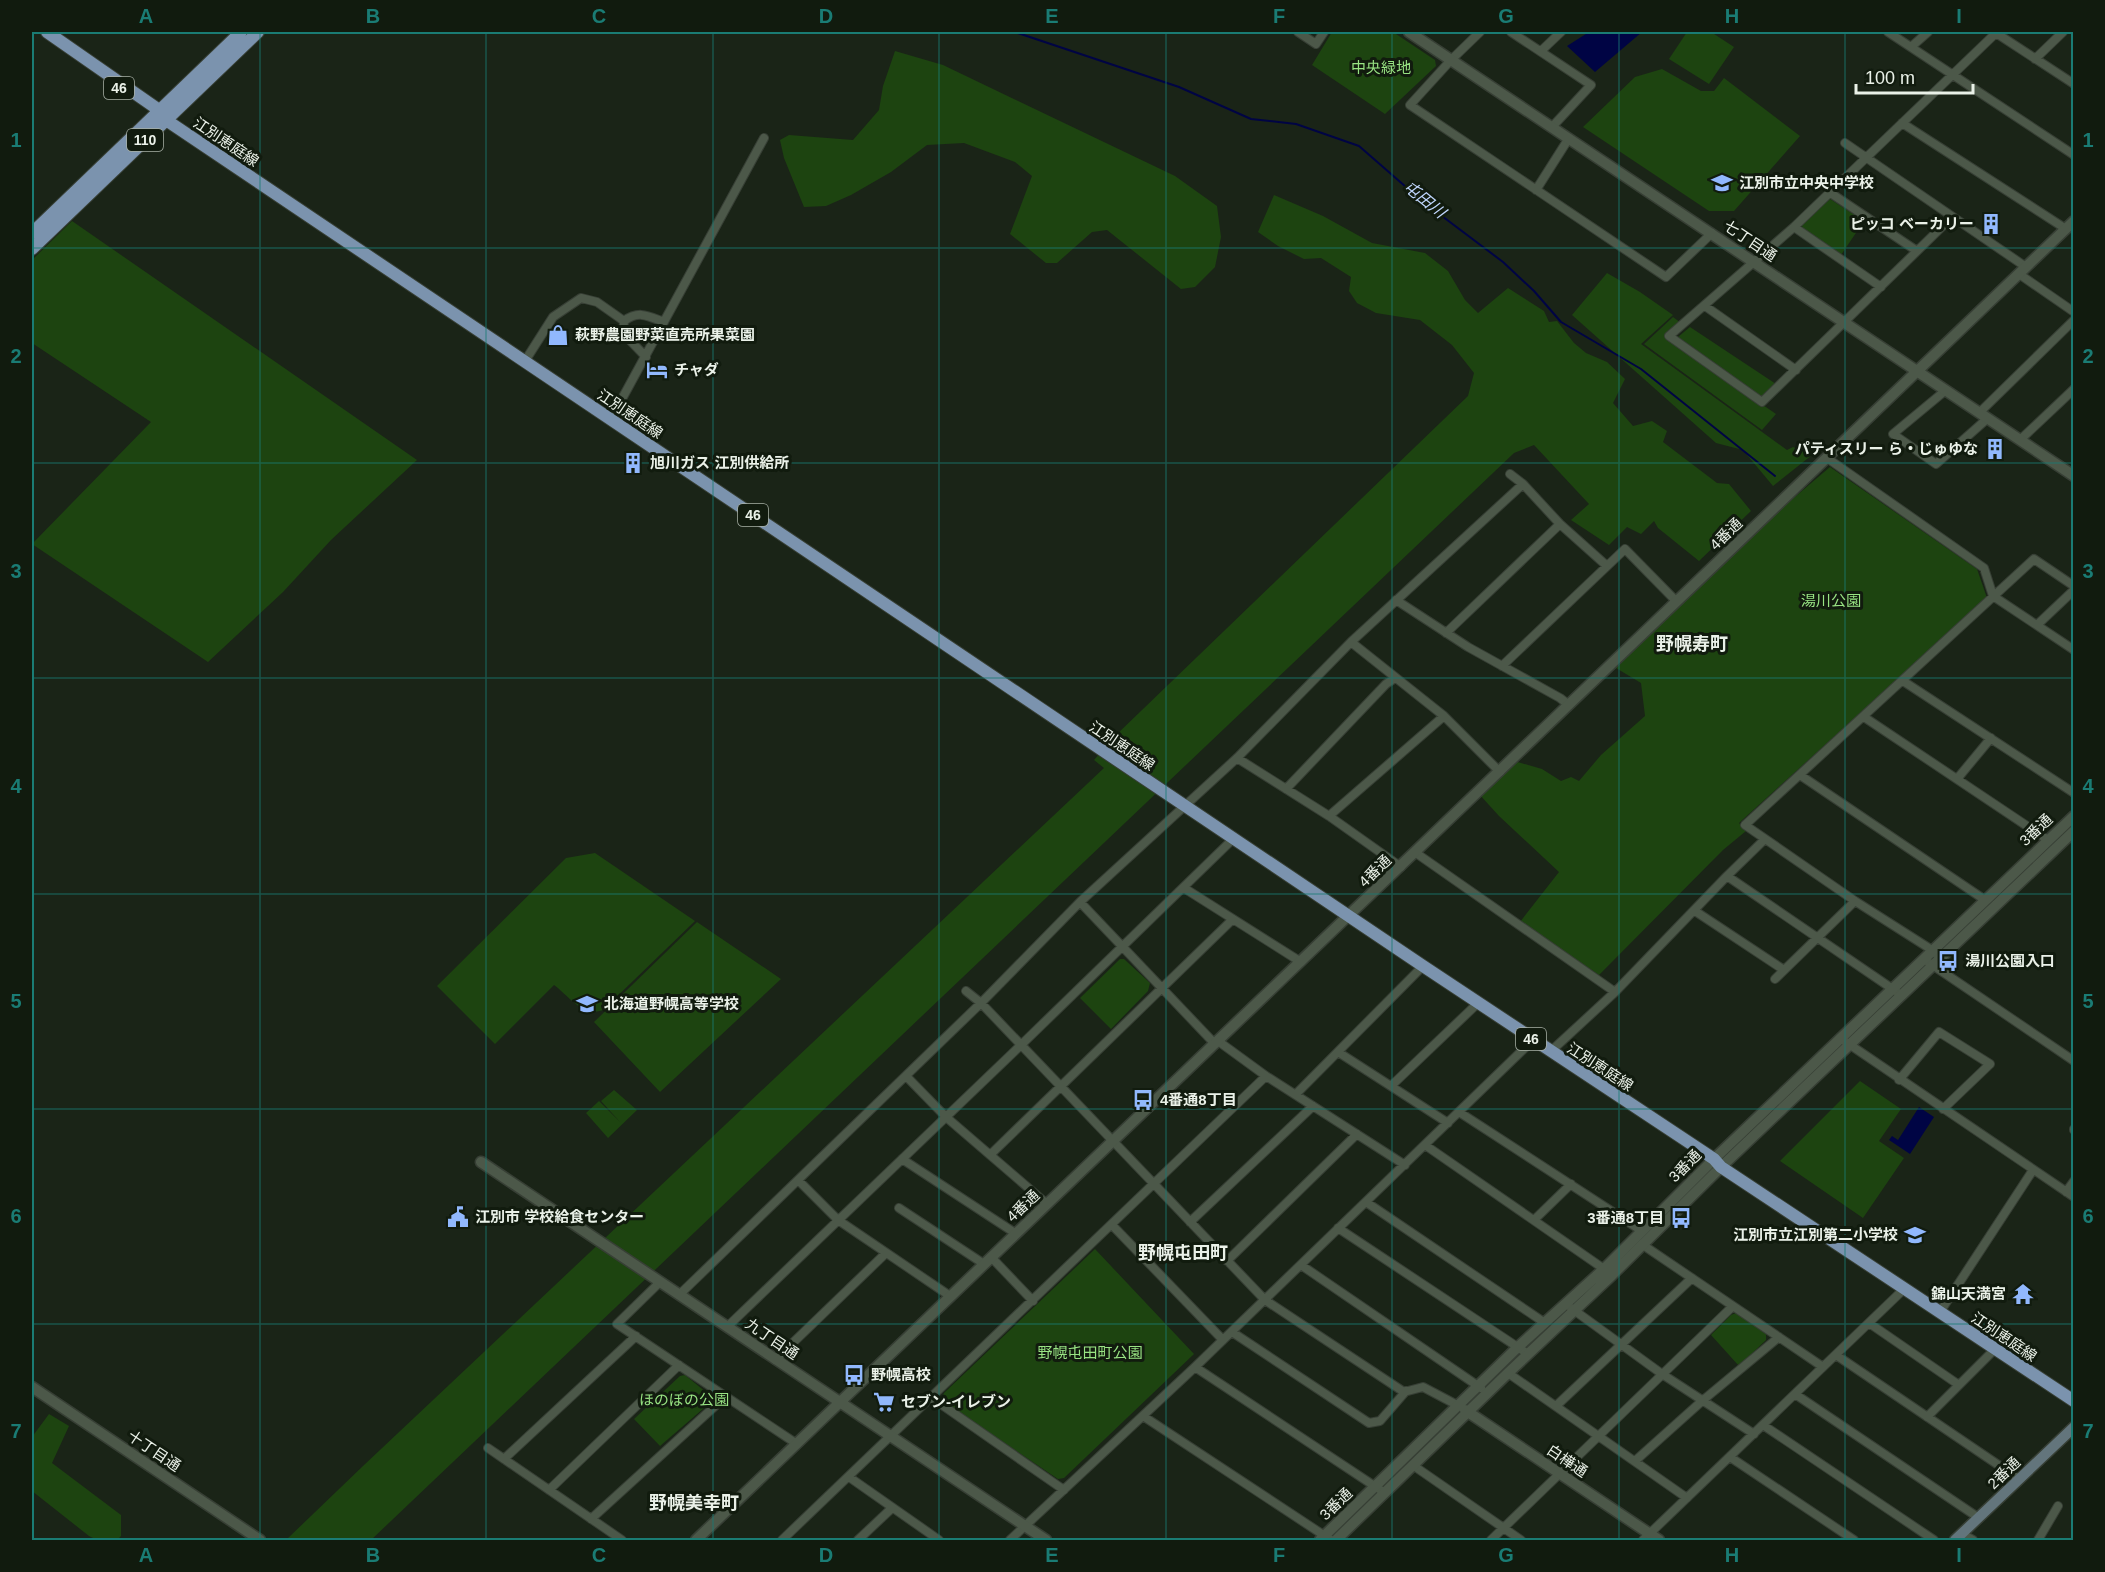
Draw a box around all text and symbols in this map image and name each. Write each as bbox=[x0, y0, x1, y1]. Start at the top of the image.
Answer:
text: A bbox=[139, 5, 153, 27]
text: B bbox=[366, 5, 380, 27]
text: C bbox=[592, 5, 606, 27]
text: D bbox=[819, 5, 833, 27]
text: E bbox=[1045, 5, 1059, 27]
text: F bbox=[1273, 5, 1285, 27]
text: G bbox=[1498, 5, 1514, 27]
text: H bbox=[1725, 5, 1739, 27]
text: I bbox=[1956, 5, 1962, 27]
scale bar bbox=[1856, 57, 1973, 95]
park label: 中央緑地 bbox=[1351, 59, 1411, 76]
text: 100 m bbox=[1865, 68, 1915, 88]
road number: 46 bbox=[104, 77, 134, 99]
street label: 江別恵庭線 bbox=[190, 114, 262, 170]
text: 1 bbox=[10, 129, 22, 151]
road number: 110 bbox=[127, 129, 163, 151]
text: 1 bbox=[2082, 129, 2094, 151]
school or university icon: 江別市立中央中学校 bbox=[1710, 171, 1734, 195]
place label: 江別市立中央中学校 bbox=[1739, 174, 1874, 191]
water label: 屯田川 bbox=[1401, 178, 1450, 222]
building icon: ピッコ ベーカリー bbox=[1979, 212, 2003, 236]
place label: ピッコ ベーカリー bbox=[1850, 215, 1974, 232]
street label: 七丁目通 bbox=[1721, 217, 1780, 264]
shop icon: 萩野農園野菜直売所果菜園 bbox=[546, 323, 570, 347]
place label: 萩野農園野菜直売所果菜園 bbox=[575, 326, 755, 343]
text: 2 bbox=[10, 345, 22, 367]
text: 2 bbox=[2082, 345, 2094, 367]
hotel icon: チャダ bbox=[645, 358, 669, 382]
place label: チャダ bbox=[674, 361, 719, 378]
street label: 江別恵庭線 bbox=[594, 386, 666, 442]
building icon: パティスリー ら・じゅゆな bbox=[1983, 437, 2007, 461]
place label: パティスリー ら・じゅゆな bbox=[1795, 440, 1978, 457]
building icon: 旭川ガス 江別供給所 bbox=[621, 451, 645, 475]
place label: 旭川ガス 江別供給所 bbox=[650, 454, 789, 471]
road number: 46 bbox=[738, 504, 768, 526]
street label: 4番通 bbox=[1706, 514, 1745, 553]
text: 3 bbox=[10, 560, 22, 582]
text: 3 bbox=[2082, 560, 2094, 582]
park label: 湯川公園 bbox=[1801, 592, 1861, 609]
district label: 野幌寿町 bbox=[1656, 634, 1728, 654]
street label: 江別恵庭線 bbox=[1086, 718, 1158, 774]
text: 4 bbox=[10, 775, 22, 797]
text: 4 bbox=[2082, 775, 2094, 797]
street label: 3番通 bbox=[2016, 810, 2055, 849]
street label: 4番通 bbox=[1355, 851, 1394, 890]
bus stop icon: 湯川公園入口 bbox=[1936, 949, 1960, 973]
place label: 湯川公園入口 bbox=[1965, 952, 2055, 969]
text: 5 bbox=[10, 990, 22, 1012]
text: 5 bbox=[2082, 990, 2094, 1012]
school or university icon: 北海道野幌高等学校 bbox=[575, 992, 599, 1016]
place label: 北海道野幌高等学校 bbox=[604, 995, 739, 1012]
road number: 46 bbox=[1516, 1028, 1546, 1050]
street label: 江別恵庭線 bbox=[1564, 1039, 1636, 1094]
bus stop icon: 4番通8丁目 bbox=[1131, 1088, 1155, 1112]
place label: 4番通8丁目 bbox=[1160, 1091, 1237, 1108]
street label: 3番通 bbox=[1665, 1146, 1704, 1185]
street label: 4番通 bbox=[1003, 1186, 1042, 1225]
text: 6 bbox=[10, 1205, 22, 1227]
public building icon: 江別市 学校給食センター bbox=[446, 1205, 470, 1229]
text: 6 bbox=[2082, 1205, 2094, 1227]
bus stop icon: 3番通8丁目 bbox=[1669, 1206, 1693, 1230]
place label: 江別市 学校給食センター bbox=[475, 1208, 644, 1225]
place label: 3番通8丁目 bbox=[1587, 1209, 1664, 1226]
school or university icon: 江別市立江別第二小学校 bbox=[1903, 1223, 1927, 1247]
place label: 江別市立江別第二小学校 bbox=[1733, 1226, 1898, 1243]
district label: 野幌屯田町 bbox=[1138, 1243, 1228, 1263]
temple icon: 錦山天満宮 bbox=[2011, 1282, 2035, 1306]
place label: 錦山天満宮 bbox=[1931, 1285, 2006, 1302]
street label: 江別恵庭線 bbox=[1968, 1309, 2040, 1365]
street label: 九丁目通 bbox=[743, 1315, 802, 1362]
park label: 野幌屯田町公園 bbox=[1037, 1344, 1143, 1361]
bus stop icon: 野幌高校 bbox=[842, 1363, 866, 1387]
place label: 野幌高校 bbox=[871, 1366, 931, 1383]
supermarket icon: セブン-イレブン bbox=[872, 1390, 896, 1414]
park label: ほのぼの公園 bbox=[639, 1391, 729, 1408]
place label: セブン-イレブン bbox=[901, 1393, 1011, 1410]
text: 7 bbox=[10, 1420, 22, 1442]
text: 7 bbox=[2082, 1420, 2094, 1442]
street label: 十丁目通 bbox=[125, 1427, 184, 1474]
street label: 白樺通 bbox=[1544, 1441, 1591, 1480]
street label: 2番通 bbox=[1984, 1453, 2023, 1492]
street label: 3番通 bbox=[1316, 1484, 1355, 1523]
district label: 野幌美幸町 bbox=[649, 1493, 739, 1513]
text: A bbox=[139, 1544, 153, 1566]
text: B bbox=[366, 1544, 380, 1566]
text: C bbox=[592, 1544, 606, 1566]
text: D bbox=[819, 1544, 833, 1566]
text: E bbox=[1045, 1544, 1059, 1566]
text: F bbox=[1273, 1544, 1285, 1566]
text: G bbox=[1498, 1544, 1514, 1566]
text: H bbox=[1725, 1544, 1739, 1566]
text: I bbox=[1956, 1544, 1962, 1566]

